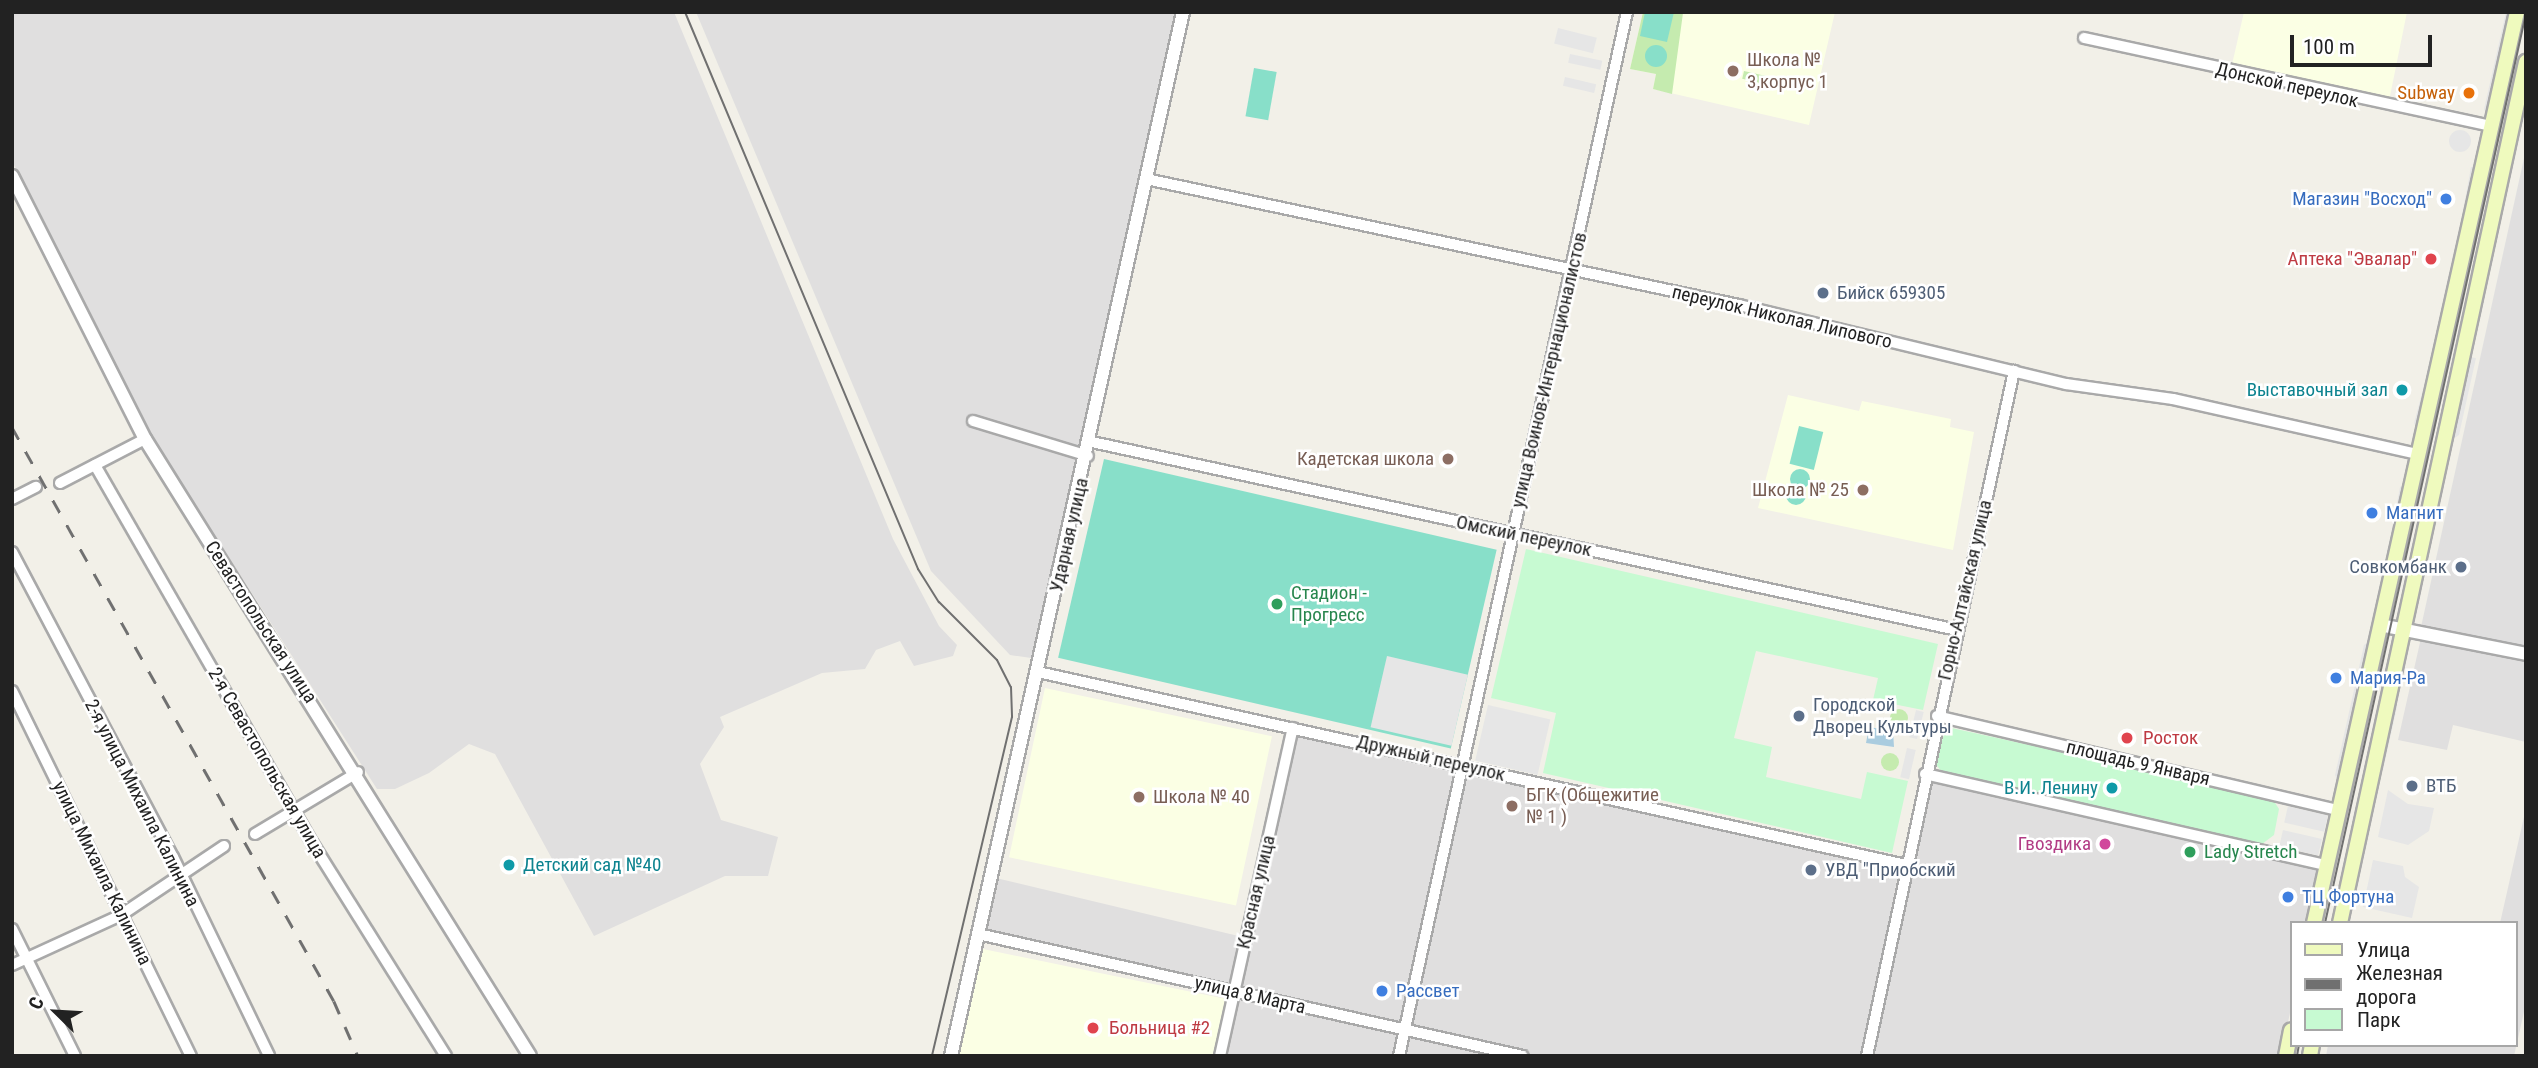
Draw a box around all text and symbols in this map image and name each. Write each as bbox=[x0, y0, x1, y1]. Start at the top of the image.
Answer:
scale bar bbox=[2293, 21, 2435, 65]
text: 100 m bbox=[2303, 35, 2355, 59]
place label: Школа № 3,корпус 1 bbox=[1747, 49, 1828, 93]
street label: Донской переулок bbox=[2213, 58, 2361, 112]
marker: Школа № 3,корпус 1 bbox=[1725, 63, 1741, 79]
place label: Subway bbox=[2397, 82, 2455, 104]
marker: Subway bbox=[2461, 85, 2477, 101]
place label: Магазин "Восход" bbox=[2292, 188, 2432, 210]
marker: Магазин "Восход" bbox=[2438, 191, 2454, 207]
street label: улица Воинов-Интернационалистов bbox=[1506, 230, 1592, 510]
place label: Аптека "Эвалар" bbox=[2288, 248, 2417, 270]
marker: Аптека "Эвалар" bbox=[2423, 251, 2439, 267]
street label: переулок Николая Липового bbox=[1670, 281, 1894, 353]
place label: Бийск 659305 bbox=[1837, 282, 1945, 304]
marker: Бийск 659305 bbox=[1815, 285, 1831, 301]
place label: Выставочный зал bbox=[2247, 379, 2388, 401]
marker: Выставочный зал bbox=[2394, 382, 2410, 398]
place label: Кадетская школа bbox=[1297, 448, 1434, 470]
marker: Кадетская школа bbox=[1440, 451, 1456, 467]
street label: Ударная улица bbox=[1045, 476, 1093, 594]
place label: Школа № 25 bbox=[1752, 479, 1849, 501]
marker: Школа № 25 bbox=[1855, 482, 1871, 498]
street label: Горно-Алтайская улица bbox=[1933, 498, 1997, 682]
place label: Магнит bbox=[2386, 502, 2444, 524]
marker: Магнит bbox=[2364, 505, 2380, 521]
street label: Омский переулок bbox=[1454, 511, 1594, 561]
street label: Севастопольская улица bbox=[200, 537, 322, 707]
place label: Совкомбанк bbox=[2349, 556, 2447, 578]
marker: Совкомбанк bbox=[2453, 559, 2469, 575]
place label: Стадион - Прогресс bbox=[1291, 582, 1367, 626]
marker: Стадион - Прогресс bbox=[1269, 596, 1285, 612]
street label: 2-я Севастопольская улица bbox=[203, 664, 331, 862]
place label: Мария-Ра bbox=[2350, 667, 2426, 689]
marker: Мария-Ра bbox=[2328, 670, 2344, 686]
place label: Городской Дворец Культуры bbox=[1813, 694, 1952, 738]
street label: 2-я улица Михаила Калинина bbox=[80, 696, 204, 910]
marker: Городской Дворец Культуры bbox=[1791, 708, 1807, 724]
place label: Росток bbox=[2143, 727, 2198, 749]
marker: Росток bbox=[2117, 728, 2137, 748]
street label: Дружный переулок bbox=[1355, 730, 1507, 786]
street label: площадь 9 Января bbox=[2064, 735, 2212, 791]
place label: ВТБ bbox=[2426, 775, 2456, 797]
street label: улица Михаила Калинина bbox=[48, 777, 156, 969]
place label: В.И. Ленину bbox=[2004, 777, 2098, 799]
marker: ВТБ bbox=[2404, 778, 2420, 794]
marker: В.И. Ленину bbox=[2104, 780, 2120, 796]
place label: БГК (Общежитие № 1 ) bbox=[1526, 784, 1659, 828]
place label: Школа № 40 bbox=[1153, 786, 1250, 808]
marker: Школа № 40 bbox=[1131, 789, 1147, 805]
marker: БГК (Общежитие № 1 ) bbox=[1504, 798, 1520, 814]
street label: Красная улица bbox=[1232, 833, 1280, 951]
place label: Гвоздика bbox=[2018, 833, 2091, 855]
marker: Гвоздика bbox=[2097, 836, 2113, 852]
place label: Lady Stretch bbox=[2204, 841, 2297, 863]
marker: Lady Stretch bbox=[2182, 844, 2198, 860]
place label: Детский сад №40 bbox=[523, 854, 661, 876]
marker: Детский сад №40 bbox=[501, 857, 517, 873]
place label: УВД "Приобский bbox=[1825, 859, 1956, 881]
marker: УВД "Приобский bbox=[1803, 862, 1819, 878]
place label: ТЦ Фортуна bbox=[2302, 886, 2394, 908]
marker: ТЦ Фортуна bbox=[2280, 889, 2296, 905]
legend bbox=[2290, 921, 2517, 1047]
text: Улица bbox=[2357, 938, 2410, 962]
text: Железная дорога bbox=[2356, 961, 2443, 1009]
street label: улица 8 Марта bbox=[1192, 971, 1308, 1019]
north arrow bbox=[21, 977, 91, 1047]
place label: Рассвет bbox=[1396, 980, 1460, 1002]
marker: Рассвет bbox=[1374, 983, 1390, 999]
text: С bbox=[24, 994, 49, 1013]
text: Парк bbox=[2357, 1008, 2401, 1032]
place label: Больница #2 bbox=[1109, 1017, 1210, 1039]
marker: Больница #2 bbox=[1083, 1018, 1103, 1038]

